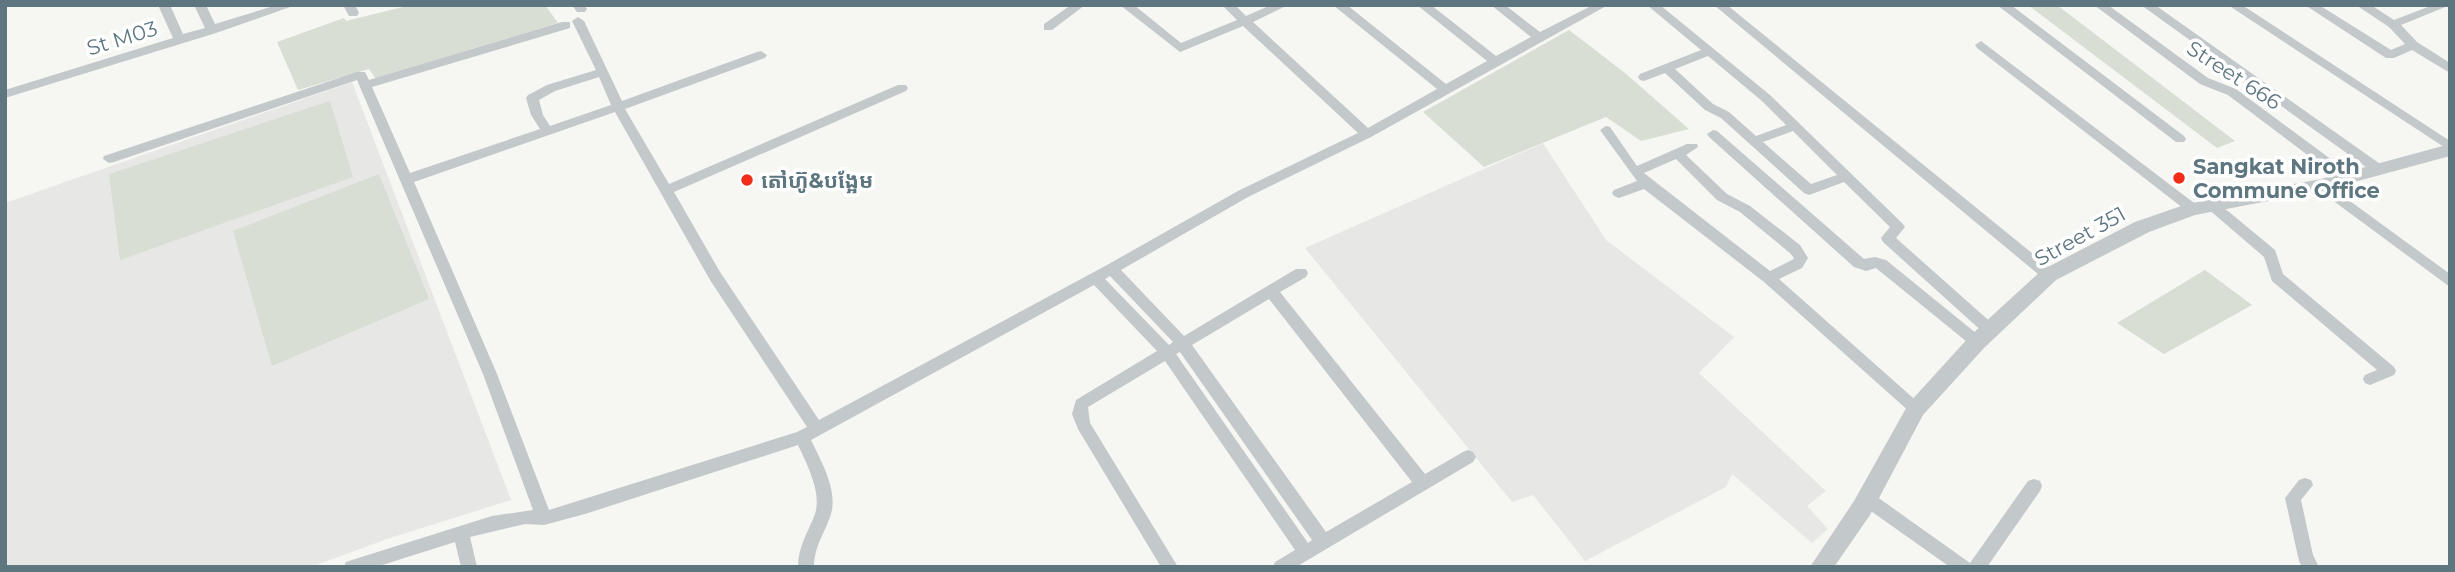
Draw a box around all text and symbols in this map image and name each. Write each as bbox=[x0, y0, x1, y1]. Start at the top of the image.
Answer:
street label: St M03 bbox=[84, 15, 160, 61]
street label: Street 666 bbox=[2182, 35, 2286, 115]
place label: Sangkat Niroth Commune Office bbox=[2193, 154, 2380, 203]
place label: តៅហ៊ូ&បង្អែម bbox=[761, 168, 873, 194]
marker: Sangkat Niroth Commune Office bbox=[2171, 170, 2187, 186]
marker: តៅហ៊ូ&បង្អែម bbox=[739, 172, 755, 188]
street label: Street 351 bbox=[2030, 201, 2130, 271]

